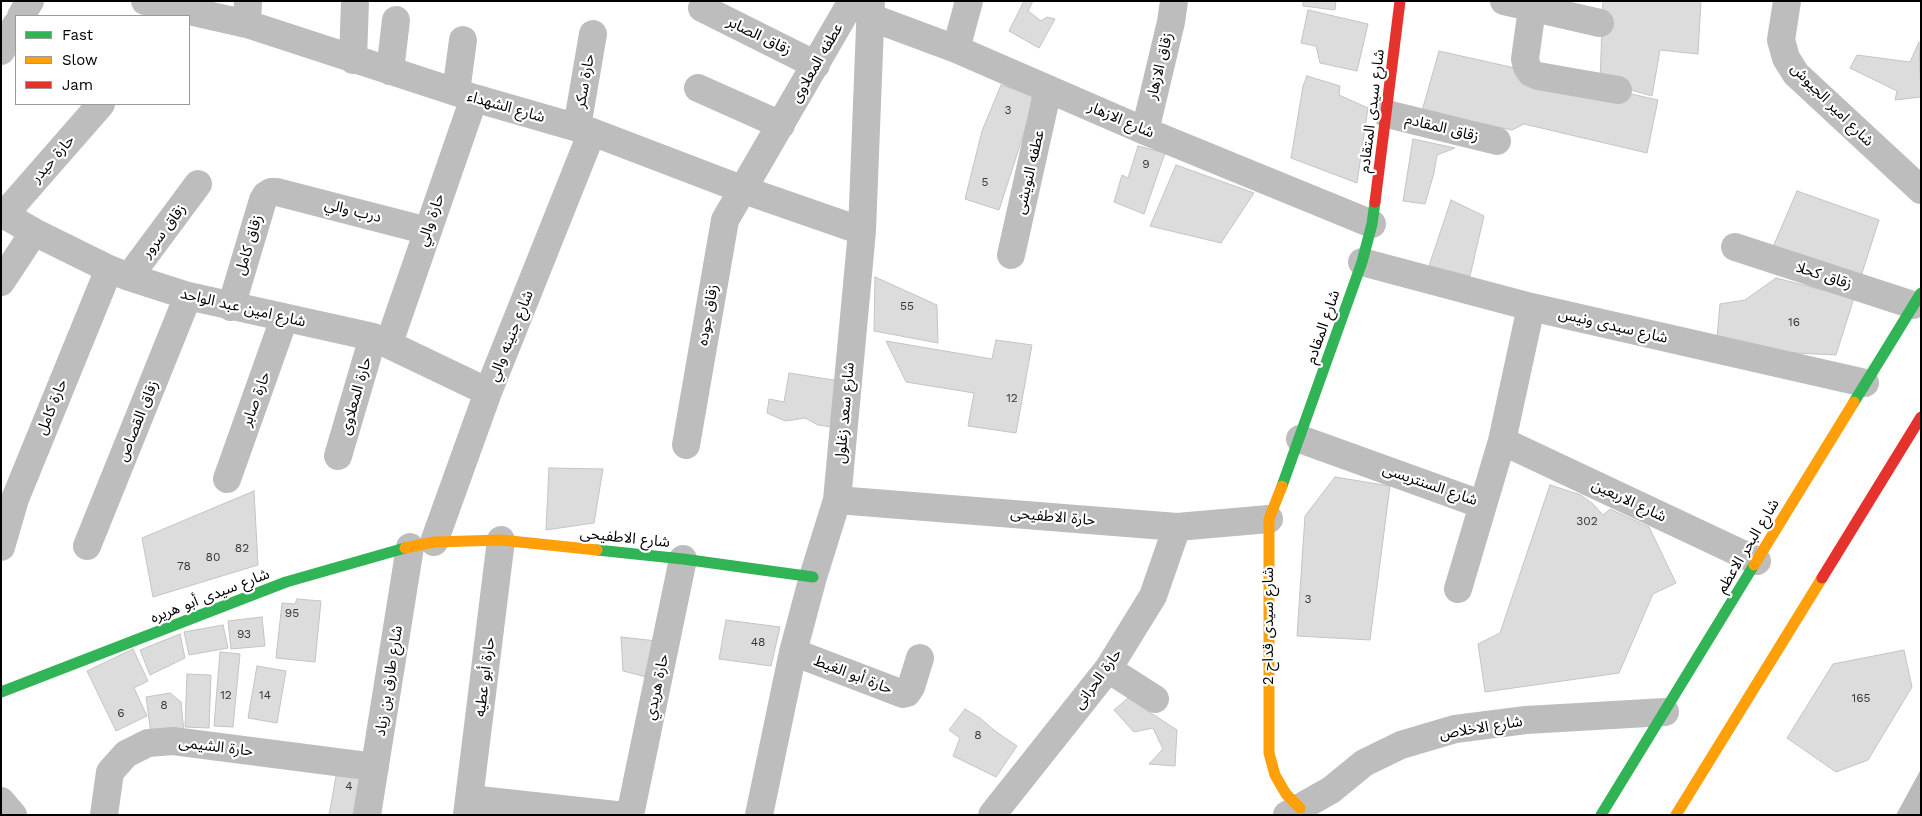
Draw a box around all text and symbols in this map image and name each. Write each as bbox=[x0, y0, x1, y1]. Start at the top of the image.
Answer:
street label: زقاق الصابر bbox=[724, 13, 794, 59]
legend bbox=[15, 15, 190, 105]
street label: عطفه المعلاوى bbox=[787, 20, 847, 106]
text: Fast bbox=[62, 26, 93, 44]
street label: زقاق الازهار bbox=[1143, 31, 1177, 101]
street label: شارع سيدى المتقادم bbox=[1356, 48, 1388, 174]
text: Slow bbox=[62, 51, 98, 69]
street label: حارة سكر bbox=[571, 53, 599, 109]
street label: شارع امير الجيوش bbox=[1787, 60, 1877, 150]
text: Jam bbox=[62, 76, 93, 94]
street label: شارع الشهداء bbox=[465, 87, 547, 127]
street label: شارع الازهار bbox=[1085, 98, 1157, 142]
house number: 3 bbox=[1005, 103, 1011, 117]
street label: زقاق المقادم bbox=[1403, 110, 1481, 146]
street label: عطفه النويشى bbox=[1012, 128, 1048, 216]
street label: حارة حيدر bbox=[27, 132, 79, 186]
house number: 9 bbox=[1142, 157, 1150, 171]
house number: 5 bbox=[982, 175, 988, 189]
street label: حارة والي bbox=[414, 191, 448, 249]
street label: درب والي bbox=[323, 195, 383, 227]
street label: زقاق سرور bbox=[138, 201, 190, 261]
street label: زقاق كامل bbox=[231, 213, 267, 277]
street label: زقاق كحلا bbox=[1794, 259, 1854, 293]
street label: زقاق جوده bbox=[694, 283, 722, 347]
street label: شارع امين عبد الواحد bbox=[179, 285, 307, 331]
street label: شارع جنينه والي bbox=[485, 288, 537, 384]
street label: شارع المقادم bbox=[1302, 288, 1344, 366]
house number: 55 bbox=[900, 299, 914, 313]
street label: شارع سيدى ونيس bbox=[1557, 305, 1669, 347]
house number: 16 bbox=[1788, 315, 1800, 329]
street label: حارة المعلاوى bbox=[336, 355, 376, 437]
street label: شارع سعد زغلول bbox=[832, 362, 858, 464]
street label: حارة صابر bbox=[238, 369, 274, 429]
street label: حارة كامل bbox=[33, 376, 71, 438]
street label: زقاق القصاص bbox=[114, 378, 162, 464]
house number: 12 bbox=[1006, 391, 1018, 405]
street label: شارع السنتريسى bbox=[1380, 460, 1480, 510]
street label: شارع الاربعين bbox=[1589, 476, 1669, 526]
street label: شارع البحر الاعظم bbox=[1713, 496, 1783, 596]
street label: حارة الاطفيحى bbox=[1010, 504, 1096, 530]
house number: 302 bbox=[1576, 514, 1598, 528]
street label: شارع الاطفيحى bbox=[579, 524, 671, 552]
house number: 82 bbox=[235, 541, 249, 555]
house number: 80 bbox=[206, 550, 220, 564]
house number: 78 bbox=[177, 559, 191, 573]
street label: شارع سيدى أبو هريره bbox=[148, 565, 272, 627]
street label: شارع سيدى قداح 2 bbox=[1260, 567, 1278, 685]
house number: 3 bbox=[1305, 592, 1311, 606]
house number: 95 bbox=[285, 606, 299, 620]
street label: شارع طارق بن زياد bbox=[371, 624, 407, 738]
house number: 93 bbox=[237, 627, 251, 641]
house number: 48 bbox=[751, 635, 765, 649]
street label: حارة أبو عطيه bbox=[471, 636, 499, 718]
street label: حارة الحرانى bbox=[1070, 645, 1126, 713]
street label: حارة هريدي bbox=[641, 652, 673, 722]
street label: حارة أبو الغيط bbox=[811, 652, 895, 698]
house number: 12 bbox=[220, 688, 232, 702]
house number: 14 bbox=[259, 688, 271, 702]
house number: 165 bbox=[1852, 691, 1870, 705]
house number: 8 bbox=[160, 698, 168, 712]
house number: 6 bbox=[117, 706, 125, 720]
street label: شارع الاخلاص bbox=[1438, 713, 1524, 743]
house number: 8 bbox=[974, 728, 982, 742]
street label: حارة الشيمى bbox=[178, 734, 254, 760]
house number: 4 bbox=[345, 779, 353, 793]

